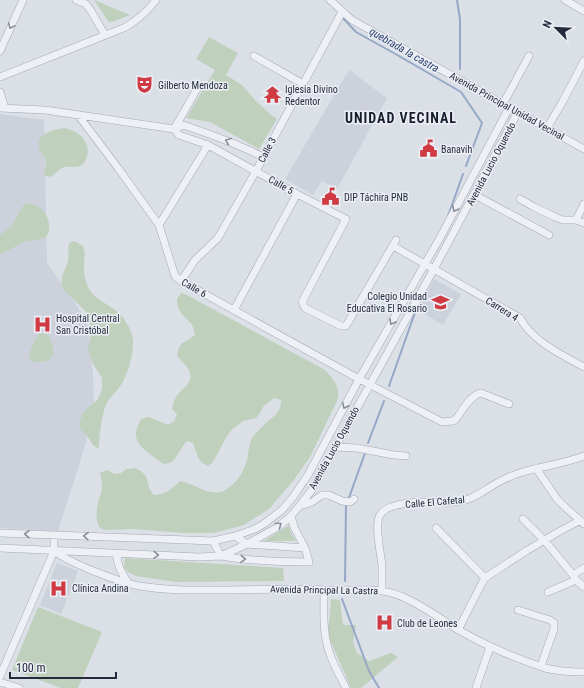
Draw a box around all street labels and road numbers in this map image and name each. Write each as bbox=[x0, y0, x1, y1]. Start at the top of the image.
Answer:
street label: Avenida Principal Unidad Vecinal bbox=[448, 70, 566, 142]
street label: Avenida Lucio Oquendo bbox=[464, 121, 518, 207]
street label: Calle 3 bbox=[256, 135, 278, 164]
street label: Calle 5 bbox=[267, 174, 296, 196]
street label: Calle 6 bbox=[180, 276, 208, 300]
street label: Carrera 4 bbox=[484, 295, 520, 323]
street label: Avenida Lucio Oquendo bbox=[307, 405, 361, 491]
street label: Calle El Cafetal bbox=[405, 494, 465, 510]
street label: Avenida Principal La Castra bbox=[270, 584, 378, 596]

